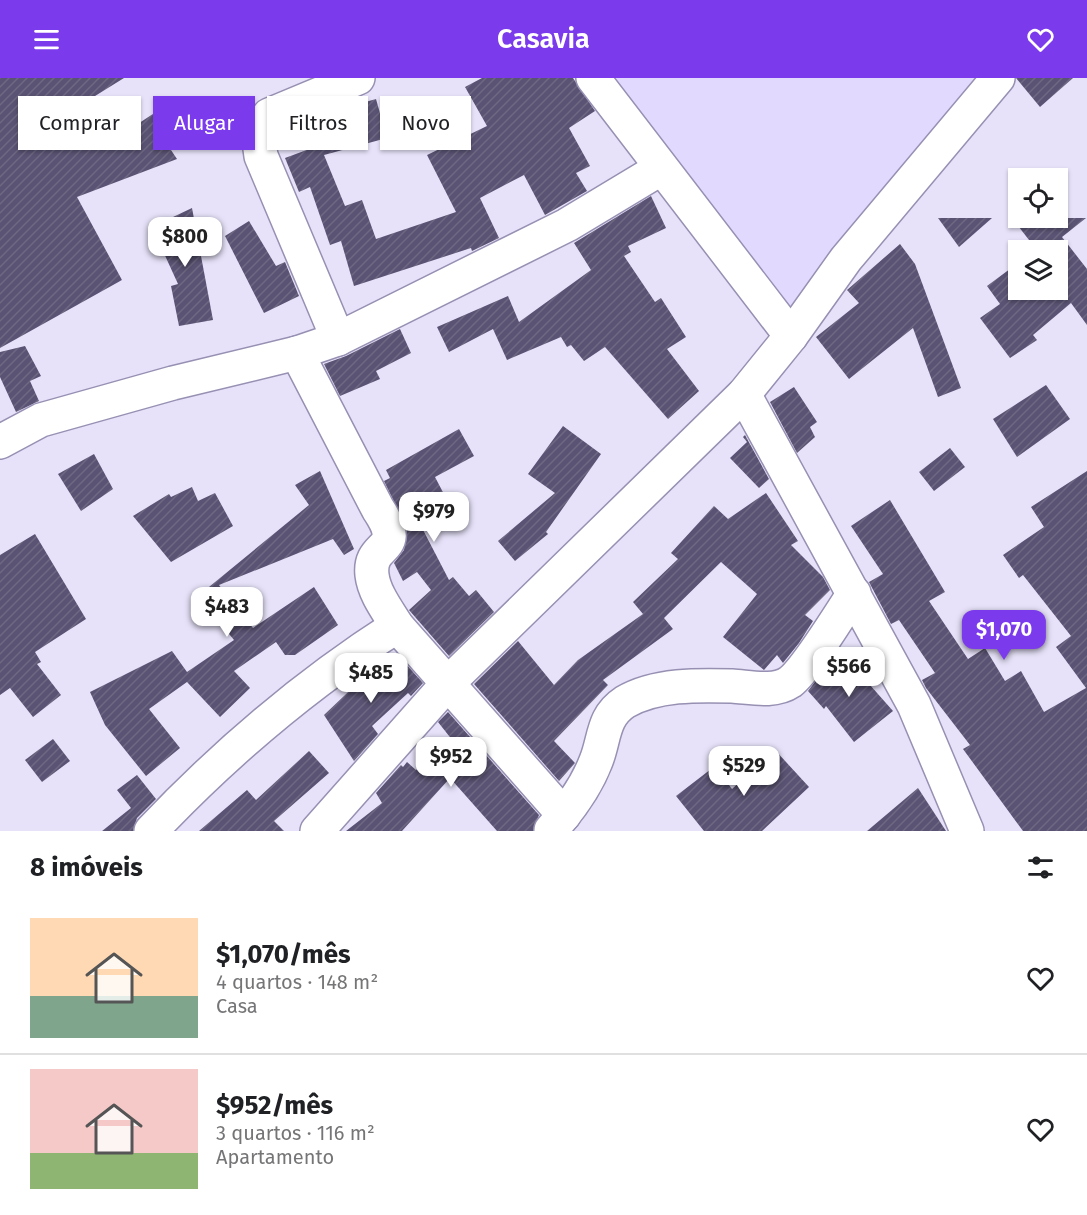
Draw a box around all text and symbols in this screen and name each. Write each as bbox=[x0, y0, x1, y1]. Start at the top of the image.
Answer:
icon: menu bbox=[30, 23, 63, 56]
text: Casavia bbox=[497, 23, 590, 55]
icon: heart bbox=[1024, 23, 1057, 56]
chip: Comprar bbox=[18, 96, 141, 150]
chip: Alugar bbox=[153, 96, 255, 150]
chip: Filtros bbox=[267, 96, 368, 150]
chip: Novo bbox=[380, 96, 471, 150]
map controls bbox=[1008, 168, 1068, 300]
button: locate bbox=[1008, 168, 1068, 228]
pin: $800 bbox=[149, 217, 221, 268]
text: $800 bbox=[162, 224, 208, 248]
button: layers bbox=[1008, 240, 1068, 300]
pin: $979 bbox=[398, 492, 470, 543]
text: $979 bbox=[413, 499, 455, 523]
pin: $483 bbox=[191, 587, 263, 638]
text: $483 bbox=[205, 594, 249, 618]
pin: $1,070 bbox=[955, 610, 1053, 661]
text: $1,070 bbox=[976, 617, 1032, 641]
pin: $566 bbox=[813, 647, 885, 698]
pin: $485 bbox=[335, 653, 407, 704]
text: $566 bbox=[827, 654, 871, 678]
text: $485 bbox=[349, 660, 393, 684]
pin: $952 bbox=[415, 737, 487, 788]
text: $952 bbox=[430, 744, 472, 768]
pin: $529 bbox=[708, 746, 780, 797]
text: $529 bbox=[723, 753, 765, 777]
icon: filters bbox=[1024, 851, 1057, 884]
text: 8 imóveis bbox=[30, 852, 143, 883]
text: $1,070/mês bbox=[216, 939, 351, 970]
icon: home bbox=[78, 942, 150, 1014]
icon: heart bbox=[1024, 962, 1057, 995]
text: 4 quartos · 148 m² bbox=[216, 970, 378, 994]
text: Casa bbox=[216, 994, 258, 1018]
text: $952/mês bbox=[216, 1090, 333, 1121]
icon: home bbox=[78, 1093, 150, 1165]
icon: heart bbox=[1024, 1113, 1057, 1146]
text: 3 quartos · 116 m² bbox=[216, 1121, 375, 1145]
text: Apartamento bbox=[216, 1145, 334, 1169]

